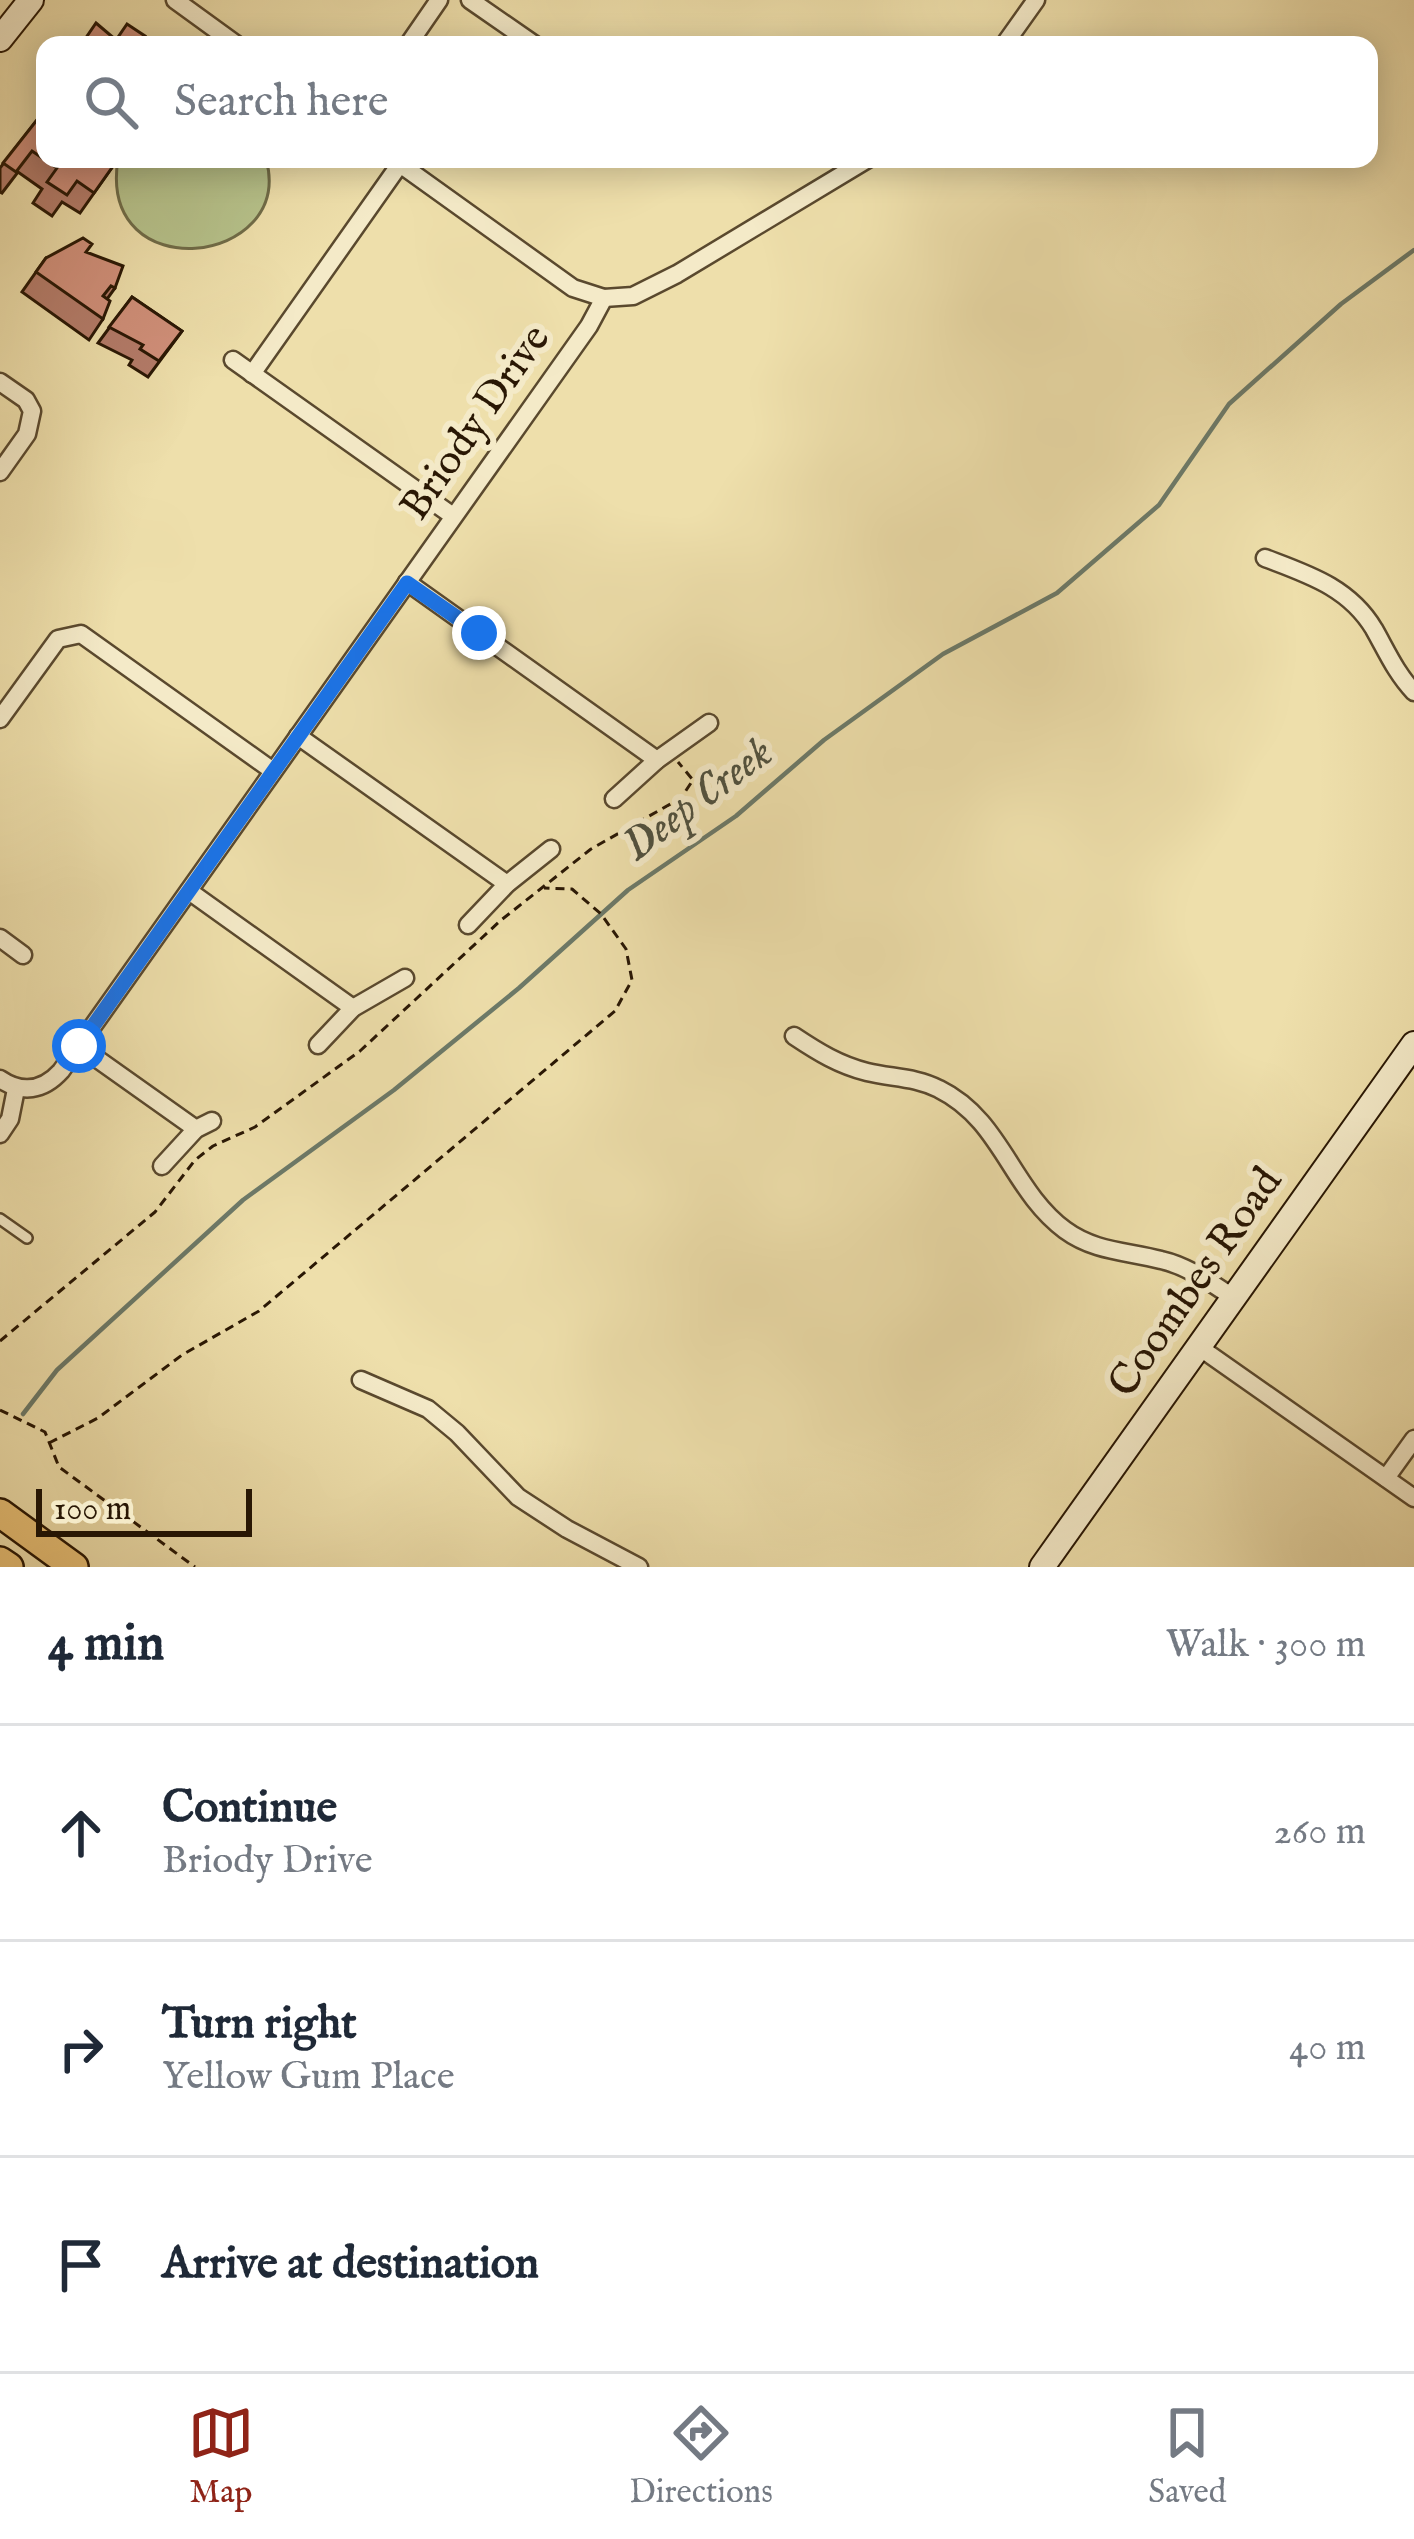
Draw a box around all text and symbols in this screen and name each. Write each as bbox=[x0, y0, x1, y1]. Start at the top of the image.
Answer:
search box bbox=[36, 36, 1378, 168]
icon: search bbox=[78, 69, 144, 135]
text: Search here bbox=[174, 74, 388, 131]
street label: Briody Drive bbox=[389, 315, 563, 531]
route end bbox=[452, 606, 506, 660]
water label: Deep Creek bbox=[611, 725, 785, 875]
route start bbox=[52, 1019, 106, 1073]
street label: Coombes Road bbox=[1097, 1157, 1295, 1408]
scale bar bbox=[36, 1483, 252, 1536]
text: 100 m bbox=[54, 1489, 131, 1531]
text: 4 min bbox=[48, 1613, 164, 1678]
text: Walk · 300 m bbox=[1166, 1621, 1366, 1670]
text: Continue bbox=[162, 1780, 337, 1837]
icon: ahead bbox=[48, 1800, 114, 1866]
text: 260 m bbox=[1273, 1808, 1366, 1857]
text: Briody Drive bbox=[162, 1837, 373, 1886]
text: Turn right bbox=[162, 1996, 357, 2053]
icon: right bbox=[48, 2016, 114, 2082]
text: 40 m bbox=[1289, 2024, 1366, 2073]
text: Yellow Gum Place bbox=[162, 2053, 455, 2102]
icon: arrive bbox=[48, 2232, 114, 2298]
text: Arrive at destination bbox=[162, 2236, 539, 2293]
tab: Map bbox=[188, 2400, 254, 2514]
tab: Directions bbox=[629, 2400, 773, 2514]
tab: Saved bbox=[1148, 2400, 1226, 2514]

